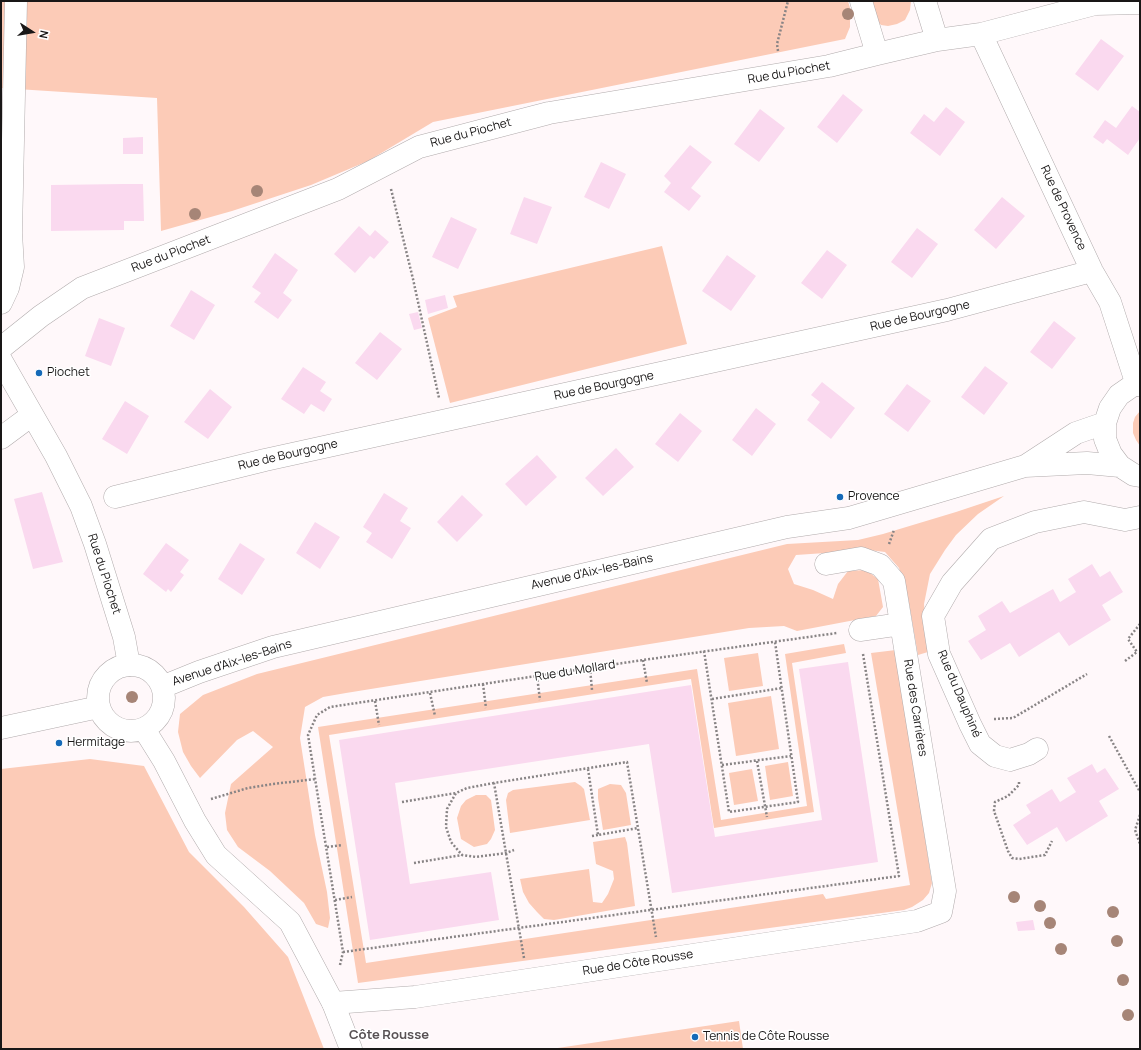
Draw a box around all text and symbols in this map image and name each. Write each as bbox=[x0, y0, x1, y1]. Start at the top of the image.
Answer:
north arrow bbox=[12, 12, 52, 52]
text: N bbox=[36, 29, 52, 40]
street label: Rue du Piochet bbox=[747, 59, 831, 87]
street label: Rue du Piochet bbox=[429, 115, 513, 151]
street label: Rue de Provence bbox=[1037, 163, 1089, 253]
street label: Rue du Piochet bbox=[129, 232, 213, 276]
street label: Rue de Bourgogne bbox=[869, 298, 971, 334]
place label: Piochet bbox=[47, 366, 90, 380]
marker: Piochet bbox=[34, 368, 44, 378]
street label: Rue de Bourgogne bbox=[553, 368, 655, 404]
street label: Rue de Bourgogne bbox=[237, 437, 339, 473]
place label: Provence bbox=[848, 490, 900, 504]
marker: Provence bbox=[835, 492, 845, 502]
street label: Rue du Piochet bbox=[84, 532, 124, 616]
street label: Avenue d'Aix-les-Bains bbox=[530, 551, 654, 593]
street label: Avenue d'Aix-les-Bains bbox=[170, 637, 294, 689]
street label: Rue du Dauphiné bbox=[934, 648, 984, 740]
street label: Rue du Mollard bbox=[534, 658, 616, 684]
street label: Rue des Carrières bbox=[900, 658, 930, 758]
place label: Hermitage bbox=[67, 736, 125, 750]
marker: Hermitage bbox=[54, 738, 64, 748]
street label: Rue de Côte Rousse bbox=[582, 947, 694, 979]
district label: Côte Rousse bbox=[349, 1027, 429, 1043]
place label: Tennis de Côte Rousse bbox=[703, 1030, 829, 1044]
marker: Tennis de Côte Rousse bbox=[690, 1032, 700, 1042]

